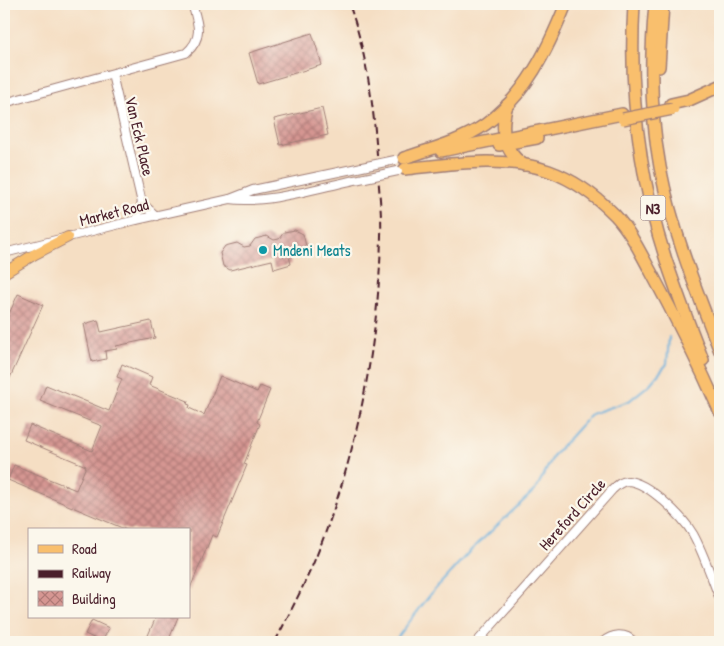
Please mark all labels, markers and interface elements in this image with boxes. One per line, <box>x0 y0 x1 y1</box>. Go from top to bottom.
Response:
street label: Van Eck Place <box>120 94 160 178</box>
street label: Market Road <box>77 193 151 231</box>
road number: N3 <box>640 196 666 220</box>
place label: Mndeni Meats <box>273 239 351 261</box>
marker: Mndeni Meats <box>257 244 269 256</box>
street label: Hereford Circle <box>534 473 611 555</box>
legend <box>28 528 190 618</box>
text: Road <box>72 538 97 559</box>
text: Railway <box>72 562 111 583</box>
text: Building <box>72 588 116 609</box>

